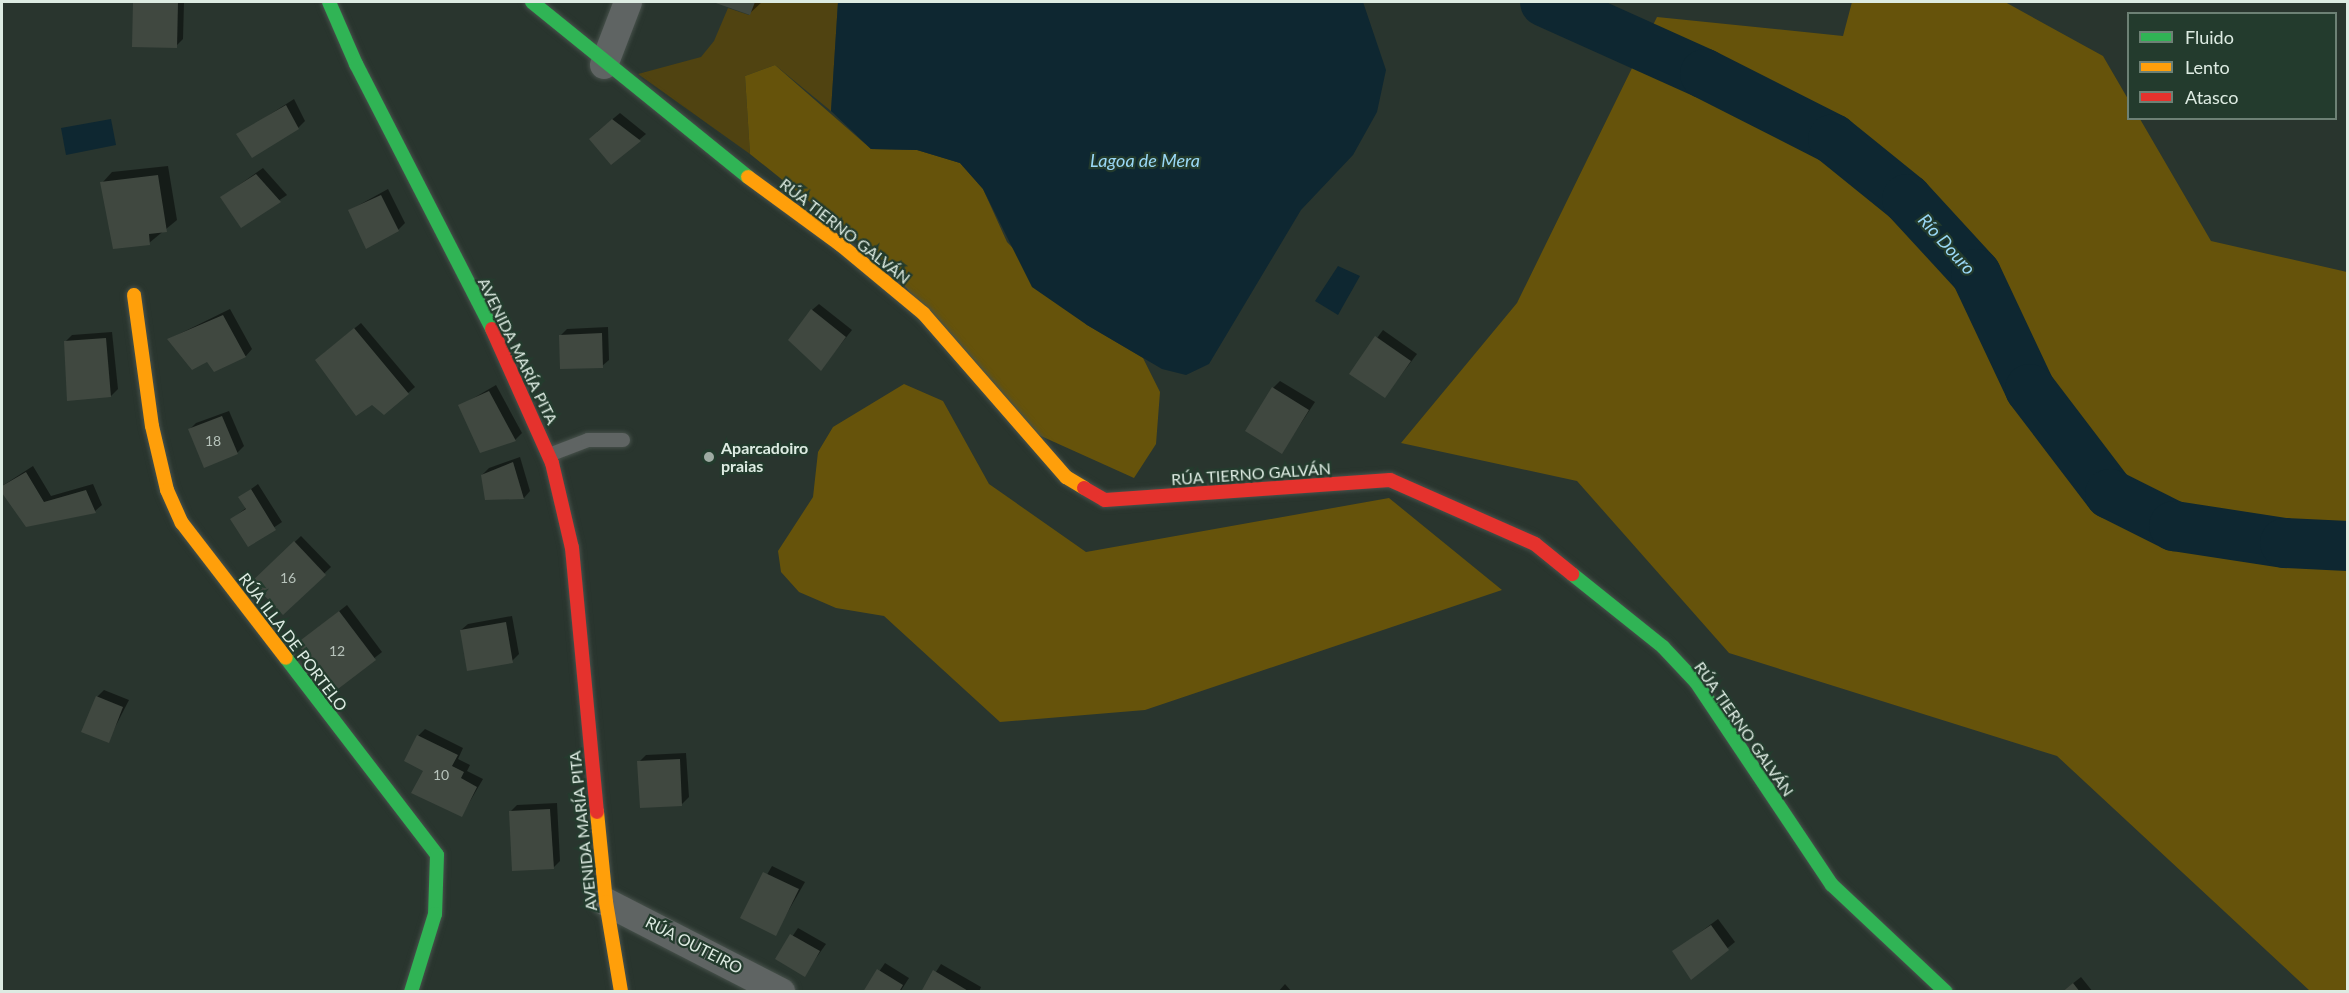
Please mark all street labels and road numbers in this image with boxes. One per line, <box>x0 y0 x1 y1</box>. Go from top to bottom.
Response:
street label: RÚA TIERNO GALVÁN <box>776 174 914 288</box>
street label: AVENIDA MARÍA PITA <box>474 274 562 428</box>
street label: RÚA TIERNO GALVÁN <box>1170 459 1332 489</box>
street label: RÚA ILLA DE PORTELO <box>234 569 352 715</box>
street label: RÚA TIERNO GALVÁN <box>1690 658 1798 800</box>
street label: AVENIDA MARÍA PITA <box>565 749 601 913</box>
street label: RÚA OUTEIRO <box>642 912 746 978</box>

